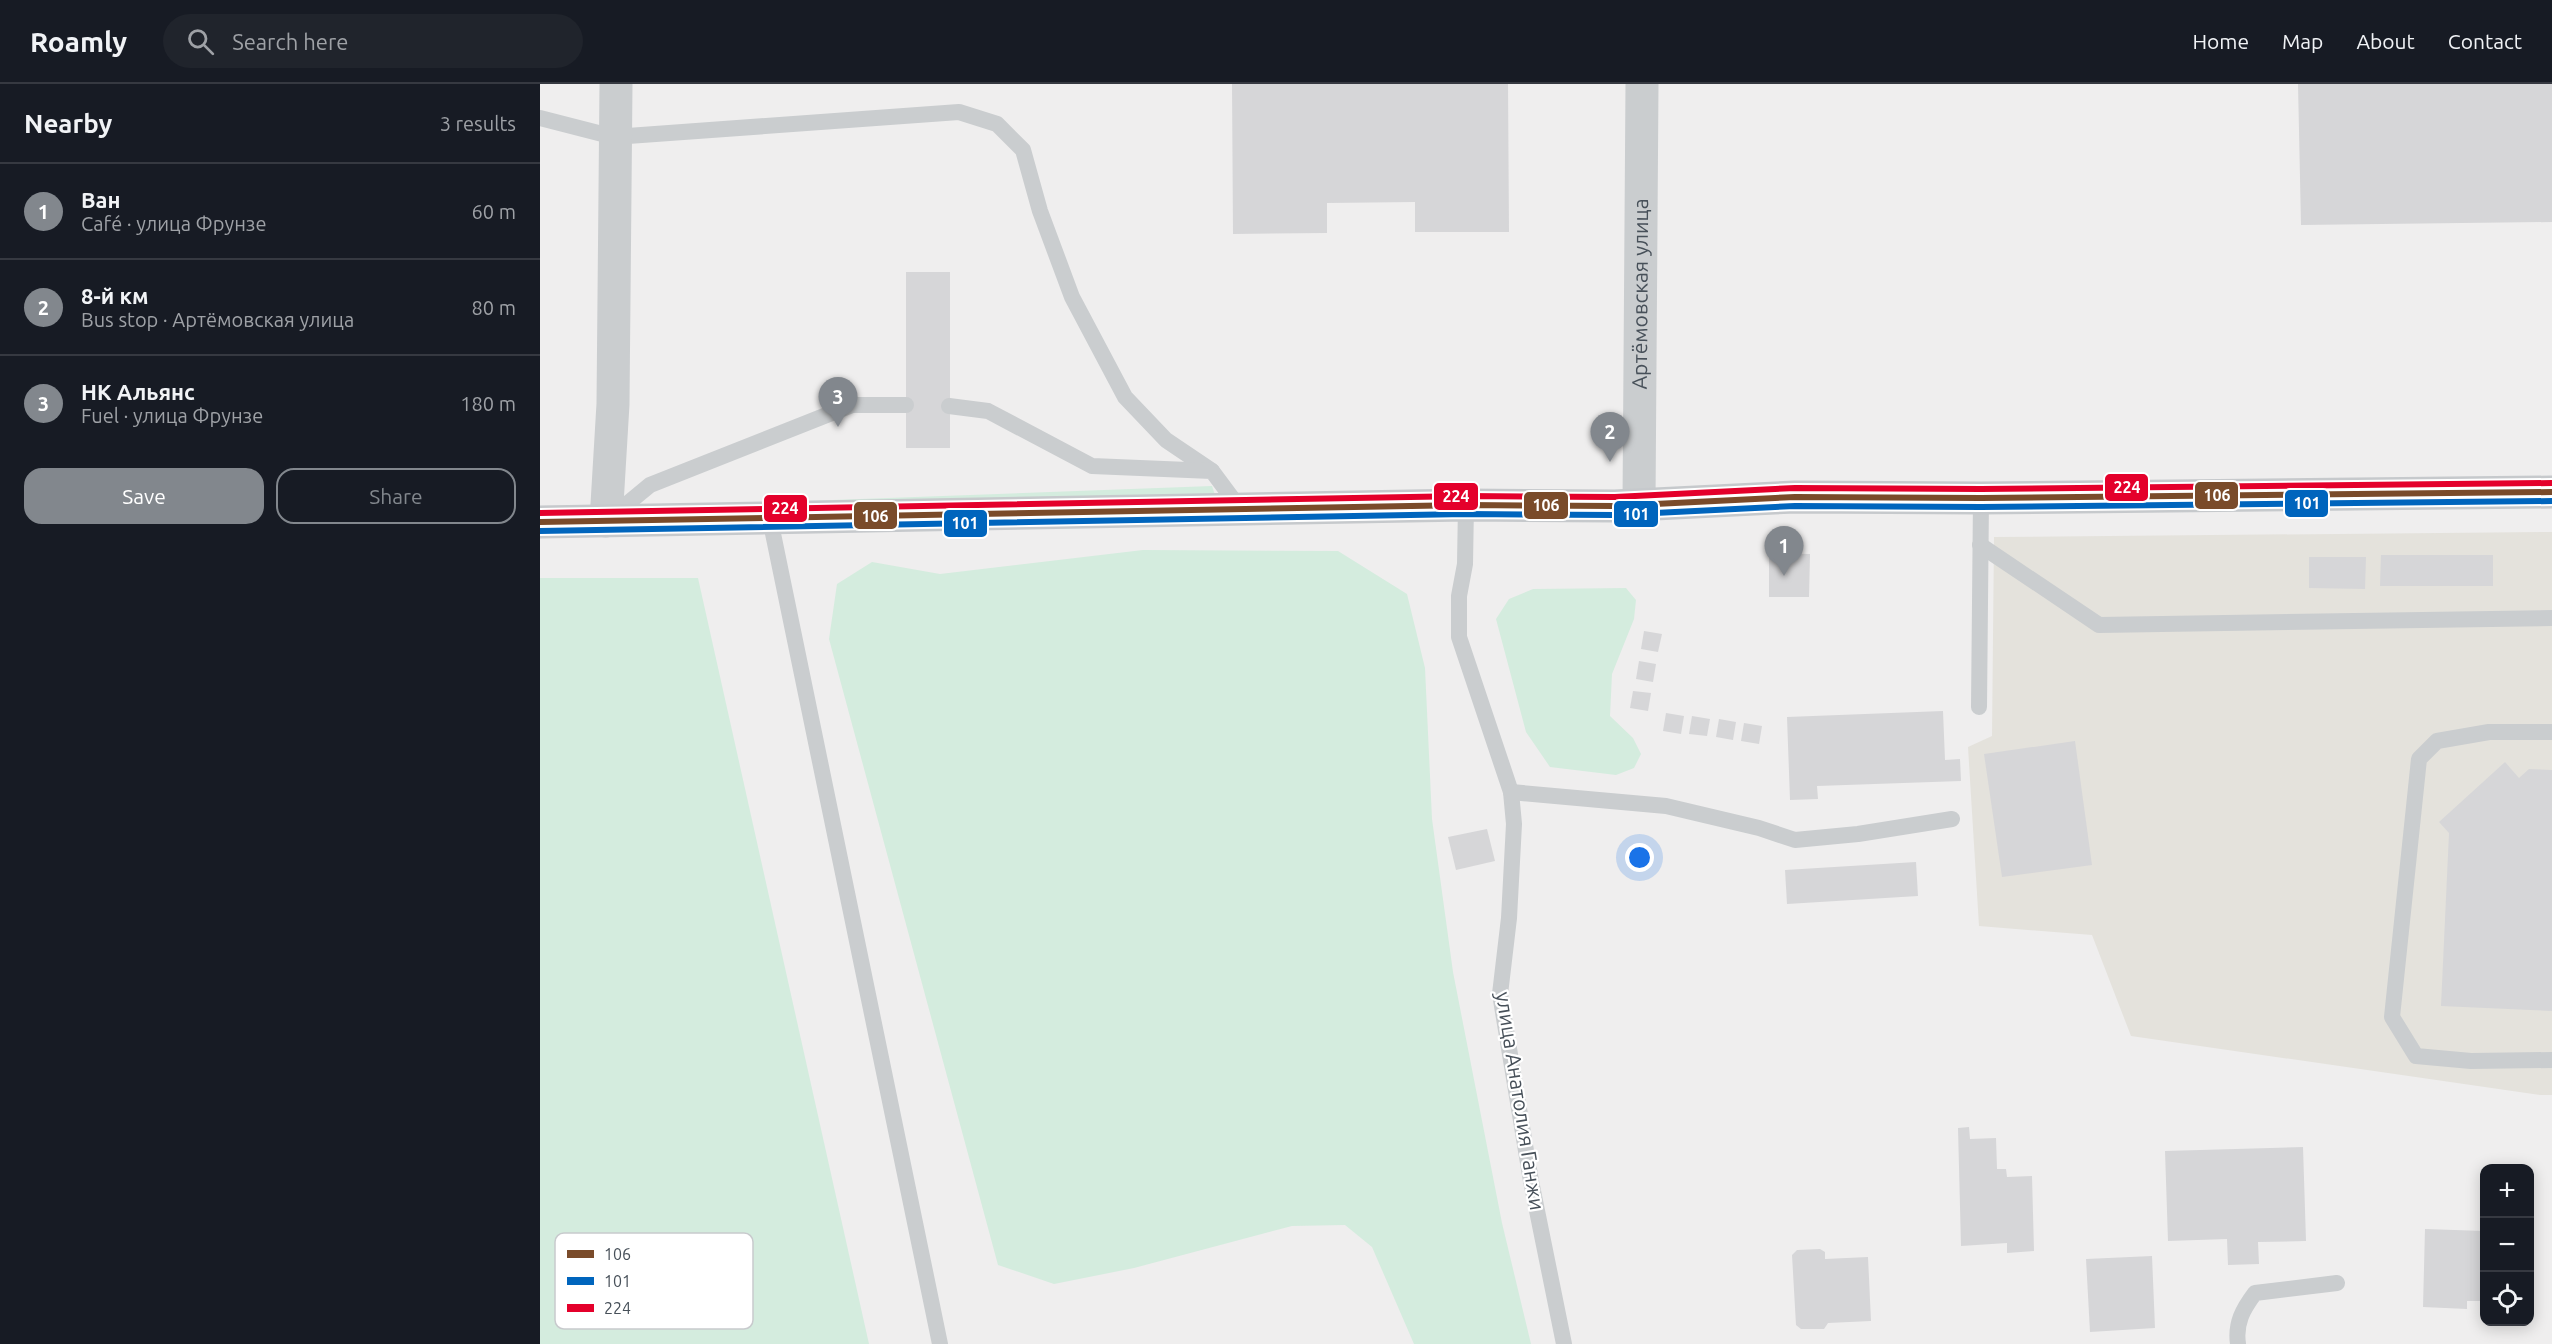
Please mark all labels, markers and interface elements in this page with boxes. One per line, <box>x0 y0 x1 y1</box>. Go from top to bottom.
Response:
search box <box>163 14 583 68</box>
icon: search <box>184 25 217 58</box>
text: Roamly <box>30 26 127 57</box>
text: Search here <box>232 29 348 54</box>
text: Home <box>2192 29 2249 53</box>
text: Map <box>2282 29 2323 53</box>
text: About <box>2356 29 2415 53</box>
text: Contact <box>2448 29 2522 53</box>
text: Nearby <box>24 109 112 138</box>
text: 3 results <box>440 112 516 135</box>
text: Ван <box>81 187 121 212</box>
street label: Артёмовская улица <box>1627 198 1652 390</box>
text: 1 <box>38 200 49 223</box>
text: 60 m <box>472 200 516 223</box>
text: Café · улица Фрунзе <box>81 212 266 235</box>
text: 8-й км <box>81 283 149 308</box>
text: 2 <box>38 296 49 319</box>
text: 80 m <box>472 296 516 319</box>
text: Bus stop · Артёмовская улица <box>81 308 354 331</box>
pin: 3 <box>818 378 858 427</box>
text: НК Альянс <box>81 379 195 404</box>
text: 3 <box>38 392 49 415</box>
text: 180 m <box>460 392 516 415</box>
text: Fuel · улица Фрунзе <box>81 404 263 427</box>
pin: 2 <box>1590 412 1630 462</box>
button: Save <box>24 468 264 524</box>
button: Share <box>276 468 516 524</box>
line badge: 224 <box>2104 473 2149 502</box>
text: 224 <box>2113 478 2141 496</box>
line badge: 106 <box>2194 481 2239 510</box>
line badge: 224 <box>1433 482 1479 511</box>
text: 106 <box>2203 486 2231 504</box>
text: 224 <box>1442 487 1470 505</box>
line badge: 101 <box>2284 489 2329 518</box>
line badge: 106 <box>1523 491 1569 520</box>
line badge: 224 <box>763 494 808 523</box>
text: 101 <box>2293 494 2321 512</box>
text: 106 <box>1532 496 1560 514</box>
text: 224 <box>771 499 799 517</box>
line badge: 101 <box>1613 500 1659 528</box>
line badge: 106 <box>853 501 898 530</box>
text: 101 <box>1622 505 1650 523</box>
text: 106 <box>861 507 889 525</box>
line badge: 101 <box>943 509 988 538</box>
text: 101 <box>951 514 979 532</box>
pin: 1 <box>1764 526 1804 576</box>
your location <box>1625 843 1654 872</box>
street label: улица Анатолия Ганжи <box>1492 990 1550 1212</box>
map controls <box>2480 1164 2534 1326</box>
button: + <box>2480 1164 2534 1218</box>
button: − <box>2480 1218 2534 1272</box>
legend <box>555 1233 753 1329</box>
text: 106 <box>604 1245 631 1263</box>
text: 101 <box>604 1272 631 1290</box>
button: locate <box>2480 1272 2534 1326</box>
text: 224 <box>604 1299 631 1317</box>

